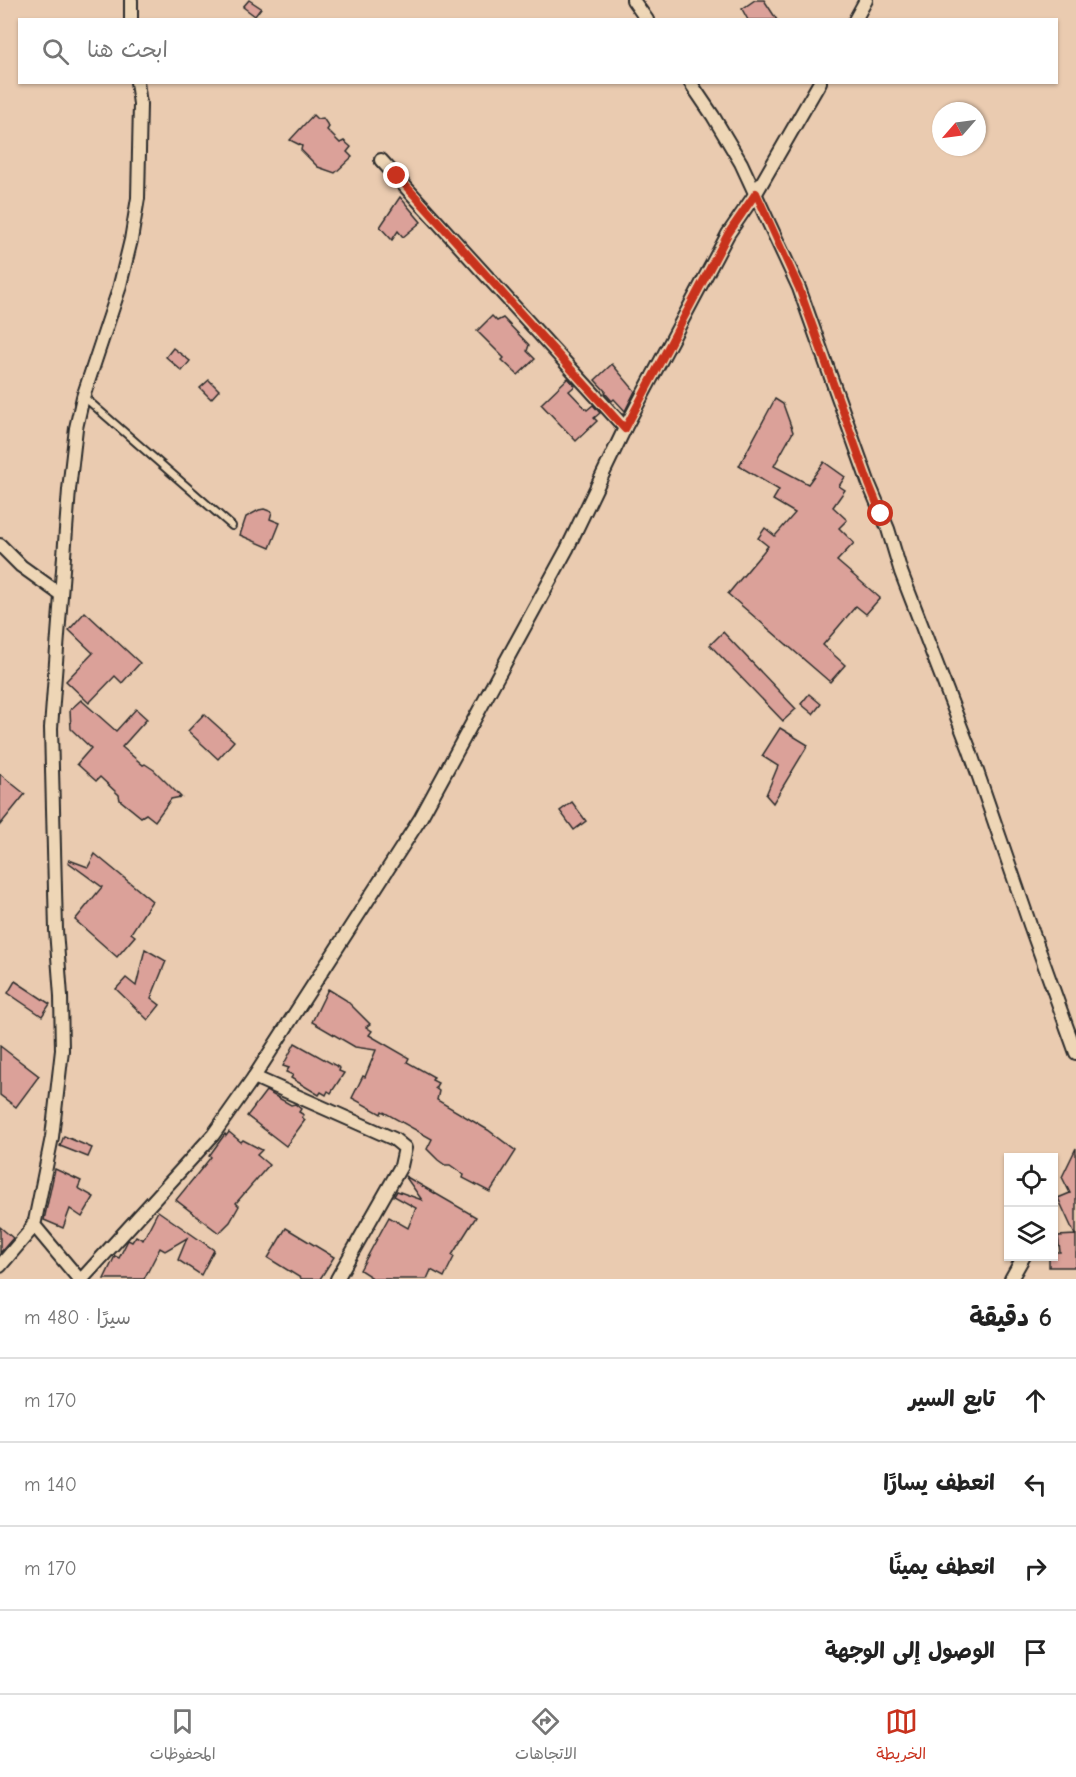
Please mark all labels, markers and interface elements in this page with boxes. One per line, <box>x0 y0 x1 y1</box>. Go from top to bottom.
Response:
search box <box>18 18 1058 84</box>
icon: search <box>39 35 72 68</box>
text: ابحث هنا <box>87 37 168 63</box>
north arrow <box>932 102 986 156</box>
route end <box>383 162 409 188</box>
route start <box>867 500 893 526</box>
map controls <box>1004 1153 1058 1261</box>
button: locate <box>1004 1153 1058 1207</box>
button: layers <box>1004 1207 1058 1261</box>
text: 6 دقيقة <box>969 1303 1052 1333</box>
text: سيرًا · 480 m <box>24 1306 131 1329</box>
icon: ahead <box>1019 1384 1052 1417</box>
text: تابع السير <box>909 1386 995 1412</box>
text: 170 m <box>24 1389 77 1412</box>
icon: left <box>1019 1468 1052 1501</box>
text: انعطف يسارًا <box>883 1470 995 1496</box>
text: 140 m <box>24 1473 77 1496</box>
icon: right <box>1019 1552 1052 1585</box>
text: انعطف يمينًا <box>889 1554 995 1580</box>
text: 170 m <box>24 1557 77 1580</box>
icon: arrive <box>1019 1636 1052 1669</box>
text: الوصول إلى الوجهة <box>825 1638 995 1664</box>
tab: المحفوظات <box>150 1705 216 1768</box>
tab: الاتجاهات <box>515 1705 577 1768</box>
tab: الخريطة <box>876 1705 926 1768</box>

